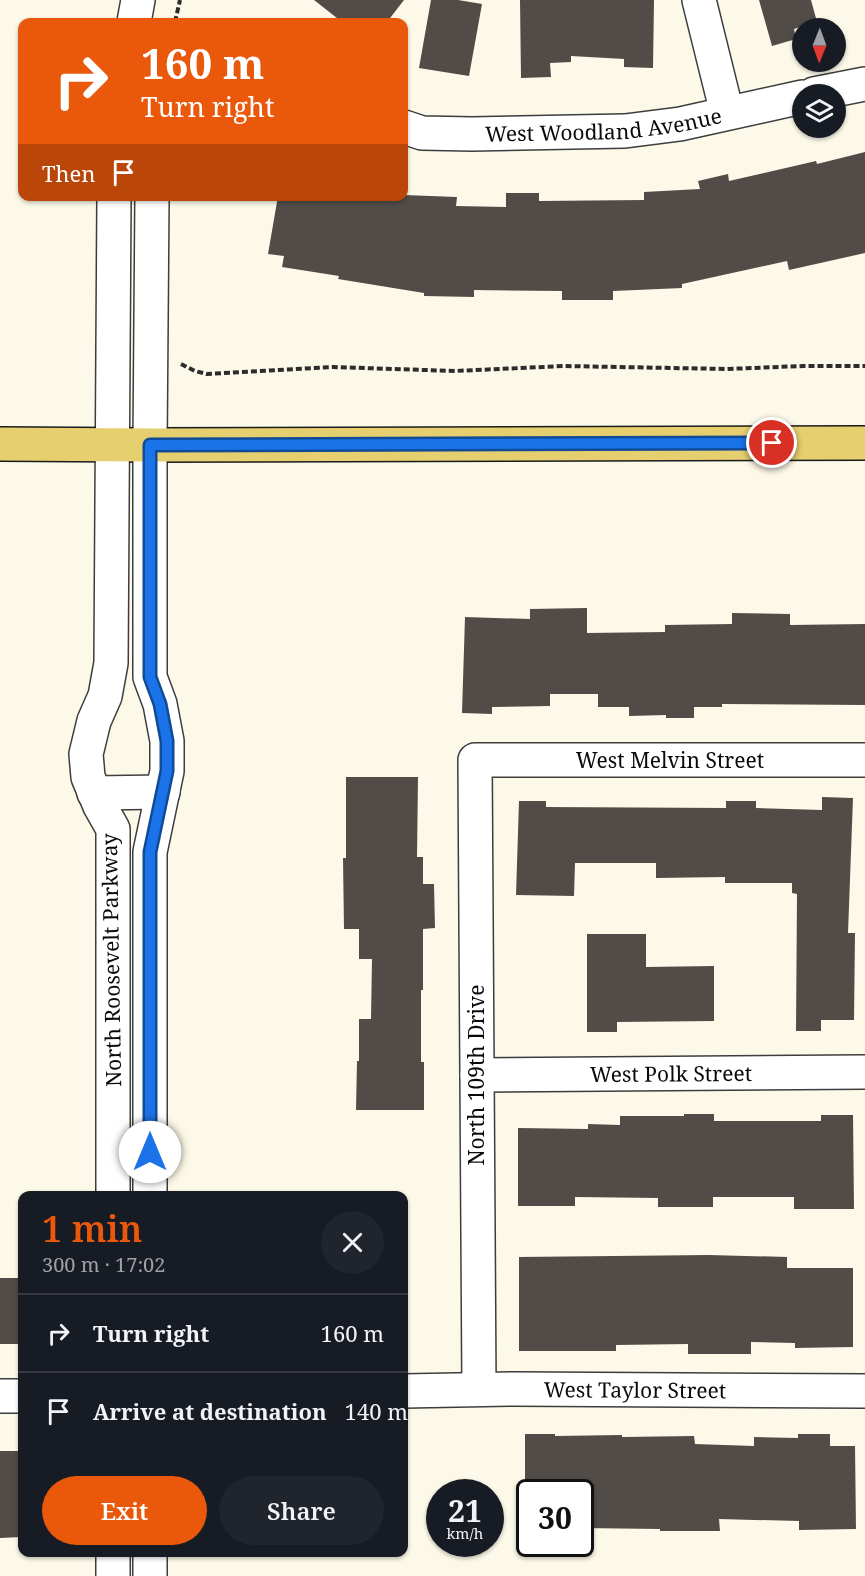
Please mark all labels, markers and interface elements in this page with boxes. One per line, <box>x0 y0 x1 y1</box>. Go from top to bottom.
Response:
north arrow <box>792 18 846 72</box>
map controls <box>792 18 846 138</box>
text: 160 m <box>141 34 265 91</box>
icon: right <box>42 42 120 120</box>
button: layers <box>792 84 846 138</box>
text: Turn right <box>141 88 274 125</box>
street label: West Woodland Avenue <box>485 101 724 148</box>
icon: arrive <box>107 156 140 189</box>
text: Then <box>42 158 95 188</box>
pin <box>746 417 797 468</box>
icon: arrive <box>755 426 788 459</box>
street label: West Melvin Street <box>576 746 764 774</box>
street label: North Roosevelt Parkway <box>95 833 127 1087</box>
street label: North 109th Drive <box>462 985 490 1165</box>
street label: West Polk Street <box>590 1059 752 1088</box>
position arrow <box>118 1120 182 1184</box>
text: 1 min <box>42 1204 143 1253</box>
button: close <box>321 1211 384 1274</box>
text: 300 m · 17:02 <box>42 1251 165 1278</box>
icon: right <box>42 1317 75 1350</box>
text: Turn right <box>93 1318 209 1348</box>
text: 160 m <box>321 1318 384 1348</box>
street label: West Taylor Street <box>544 1375 726 1404</box>
icon: arrive <box>42 1395 75 1428</box>
text: Arrive at destination <box>93 1396 327 1426</box>
text: 140 m <box>345 1396 408 1426</box>
button: Exit <box>42 1476 207 1545</box>
button: Share <box>219 1476 384 1545</box>
speed limit sign: 30 <box>516 1479 594 1557</box>
text: 21 <box>448 1490 482 1531</box>
text: km/h <box>447 1523 483 1543</box>

